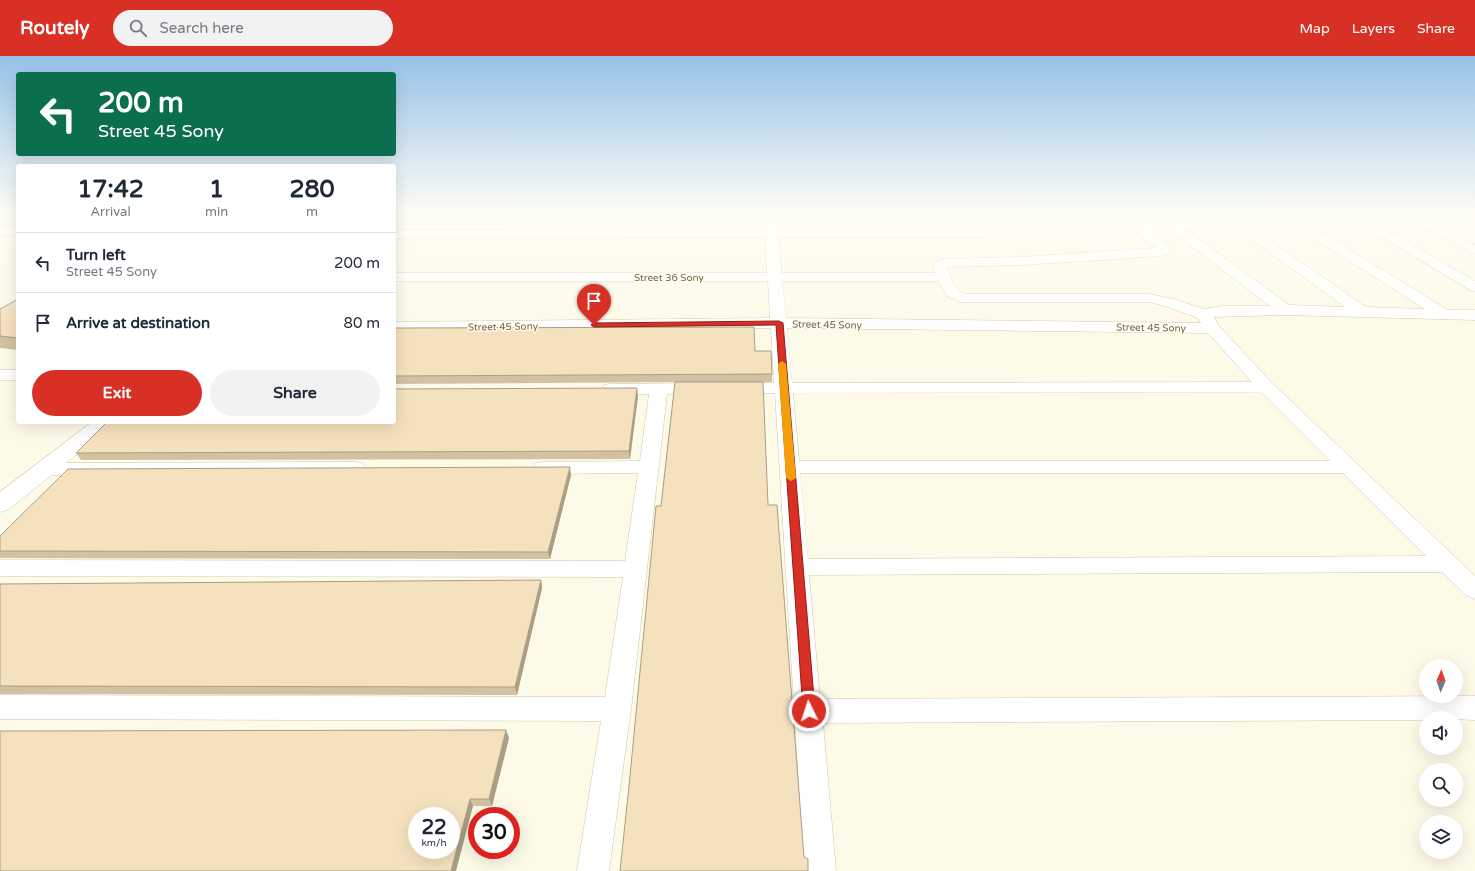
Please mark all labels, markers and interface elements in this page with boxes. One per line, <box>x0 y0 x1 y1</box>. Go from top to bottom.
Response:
search box <box>113 10 393 46</box>
text: Routely <box>20 17 89 39</box>
icon: search <box>127 17 149 39</box>
text: Search here <box>159 19 244 37</box>
text: Map <box>1300 20 1330 37</box>
text: Layers <box>1352 20 1395 37</box>
text: Share <box>1417 20 1455 37</box>
text: 200 m <box>98 86 184 120</box>
icon: left <box>32 88 84 140</box>
text: Street 45 Sony <box>98 120 224 142</box>
text: 17:42 <box>77 175 144 204</box>
text: 1 <box>209 175 224 204</box>
text: 280 <box>289 175 335 204</box>
text: Arrival <box>90 204 131 220</box>
text: min <box>205 204 228 220</box>
text: m <box>306 204 318 220</box>
text: Turn left <box>66 246 126 264</box>
icon: left <box>32 252 54 274</box>
text: 200 m <box>334 254 380 272</box>
text: Street 45 Sony <box>66 264 157 280</box>
street label: Street 36 Sony <box>634 272 705 284</box>
pin <box>577 284 611 325</box>
icon: arrive <box>583 290 605 312</box>
icon: arrive <box>32 312 54 334</box>
text: Arrive at destination <box>66 314 210 332</box>
text: 80 m <box>343 314 380 332</box>
street label: Street 45 Sony <box>792 318 863 332</box>
street label: Street 45 Sony <box>468 320 539 334</box>
street label: Street 45 Sony <box>1116 321 1187 335</box>
button: Exit <box>32 370 202 416</box>
button: Share <box>210 370 380 416</box>
north arrow <box>1419 659 1463 703</box>
map controls <box>1419 659 1463 859</box>
position arrow <box>788 690 830 732</box>
button: sound <box>1419 711 1463 755</box>
button: search <box>1419 763 1463 807</box>
speed limit sign: 30 <box>468 807 520 859</box>
button: layers <box>1419 815 1463 859</box>
text: 22 <box>421 816 447 840</box>
text: km/h <box>421 837 447 849</box>

